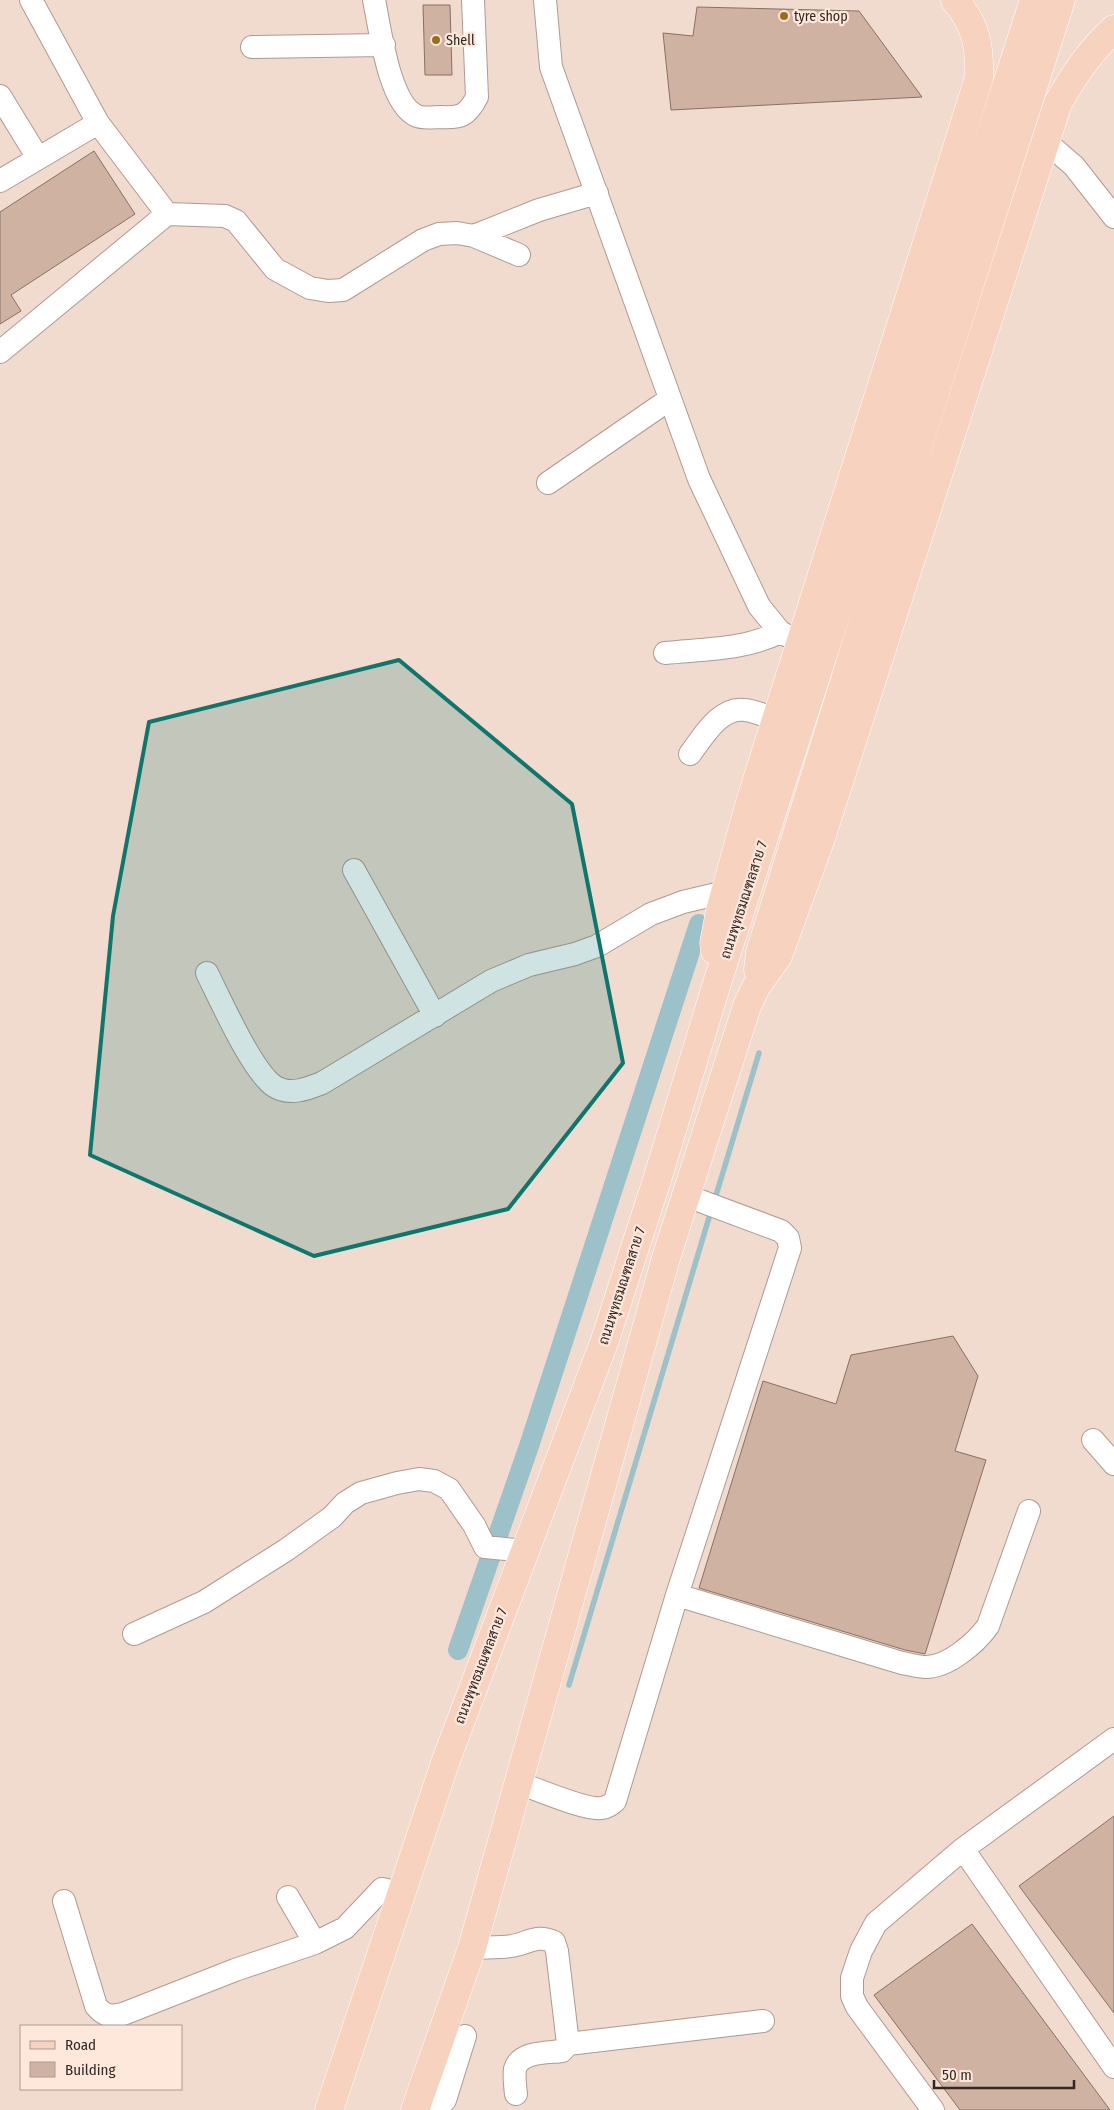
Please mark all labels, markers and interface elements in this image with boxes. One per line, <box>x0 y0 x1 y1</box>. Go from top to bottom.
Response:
place label: tyre shop <box>794 8 848 25</box>
marker: tyre shop <box>778 10 790 22</box>
place label: Shell <box>446 32 475 49</box>
marker: Shell <box>430 34 442 46</box>
street label: ถนนพุทธมณฑลสาย 7 <box>717 839 772 961</box>
street label: ถนนพุทธมณฑลสาย 7 <box>595 1225 650 1347</box>
street label: ถนนพุทธมณฑลสาย 7 <box>451 1605 512 1727</box>
legend <box>20 2025 182 2090</box>
text: Road <box>65 2036 96 2054</box>
scale bar <box>934 2058 1074 2090</box>
text: Building <box>65 2061 116 2079</box>
text: 50 m <box>942 2066 972 2084</box>

